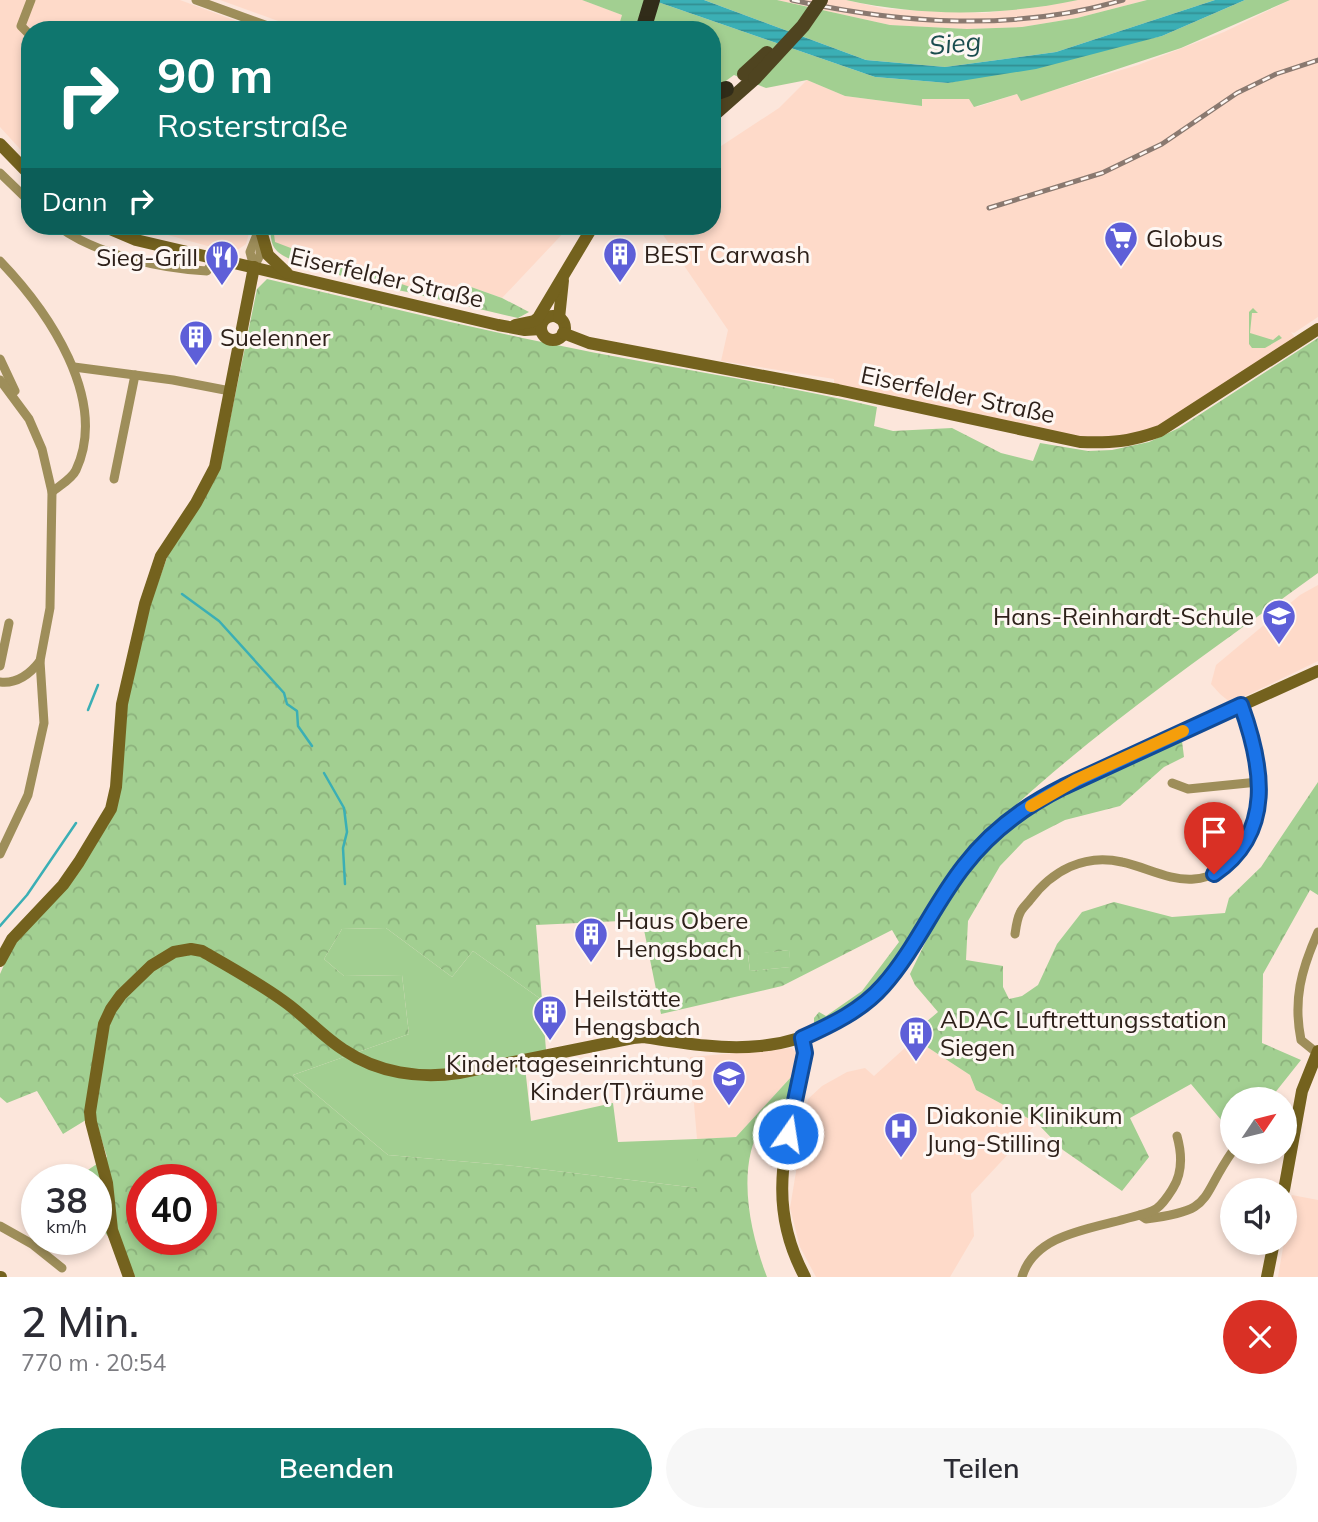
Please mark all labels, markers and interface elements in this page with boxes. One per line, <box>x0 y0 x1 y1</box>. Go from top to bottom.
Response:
water label: Sieg <box>928 24 982 62</box>
text: 90 m <box>157 44 273 105</box>
icon: right <box>42 49 133 140</box>
text: Rosterstraße <box>157 105 348 145</box>
icon: right <box>122 182 160 220</box>
text: Dann <box>42 185 108 218</box>
supermarket icon: Globus <box>1102 219 1140 268</box>
place label: Globus <box>1146 223 1223 253</box>
building icon: BEST Carwash <box>601 235 639 284</box>
restaurant icon: Sieg-Grill <box>203 238 241 287</box>
place label: BEST Carwash <box>644 239 810 269</box>
street label: Eiserfelder Straße <box>287 240 487 314</box>
place label: Sieg-Grill <box>96 242 198 272</box>
building icon: Suelenner <box>177 318 215 367</box>
place label: Suelenner <box>220 322 331 352</box>
street label: Eiserfelder Straße <box>858 359 1058 429</box>
school or university icon: Hans-Reinhardt-Schule <box>1260 597 1298 646</box>
place label: Hans-Reinhardt-Schule <box>993 601 1254 631</box>
pin <box>1184 802 1244 874</box>
icon: arrive <box>1195 813 1233 851</box>
place label: Haus Obere Hengsbach <box>616 905 748 963</box>
building icon: Haus Obere Hengsbach <box>572 915 610 964</box>
place label: Heilstätte Hengsbach <box>574 983 701 1041</box>
building icon: Heilstätte Hengsbach <box>531 993 569 1042</box>
place label: ADAC Luftrettungsstation Siegen <box>940 1004 1227 1062</box>
building icon: ADAC Luftrettungsstation Siegen <box>897 1014 935 1063</box>
place label: Kindertageseinrichtung Kinder(T)räume <box>446 1048 704 1106</box>
school or university icon: Kindertageseinrichtung Kinder(T)räume <box>710 1058 748 1107</box>
north arrow <box>1220 1087 1297 1164</box>
map controls <box>1220 1087 1297 1255</box>
position arrow <box>751 1097 825 1171</box>
place label: Diakonie Klinikum Jung-Stilling <box>926 1100 1123 1158</box>
hospital icon: Diakonie Klinikum Jung-Stilling <box>882 1110 920 1159</box>
speed limit sign: 40 <box>126 1164 217 1255</box>
text: 38 <box>45 1178 88 1222</box>
button: sound <box>1220 1178 1297 1255</box>
text: km/h <box>46 1215 87 1238</box>
text: 2 Min. <box>21 1295 139 1348</box>
button: close <box>1223 1300 1297 1374</box>
text: 770 m · 20:54 <box>21 1348 166 1377</box>
button: Beenden <box>21 1428 652 1508</box>
button: Teilen <box>666 1428 1297 1508</box>

